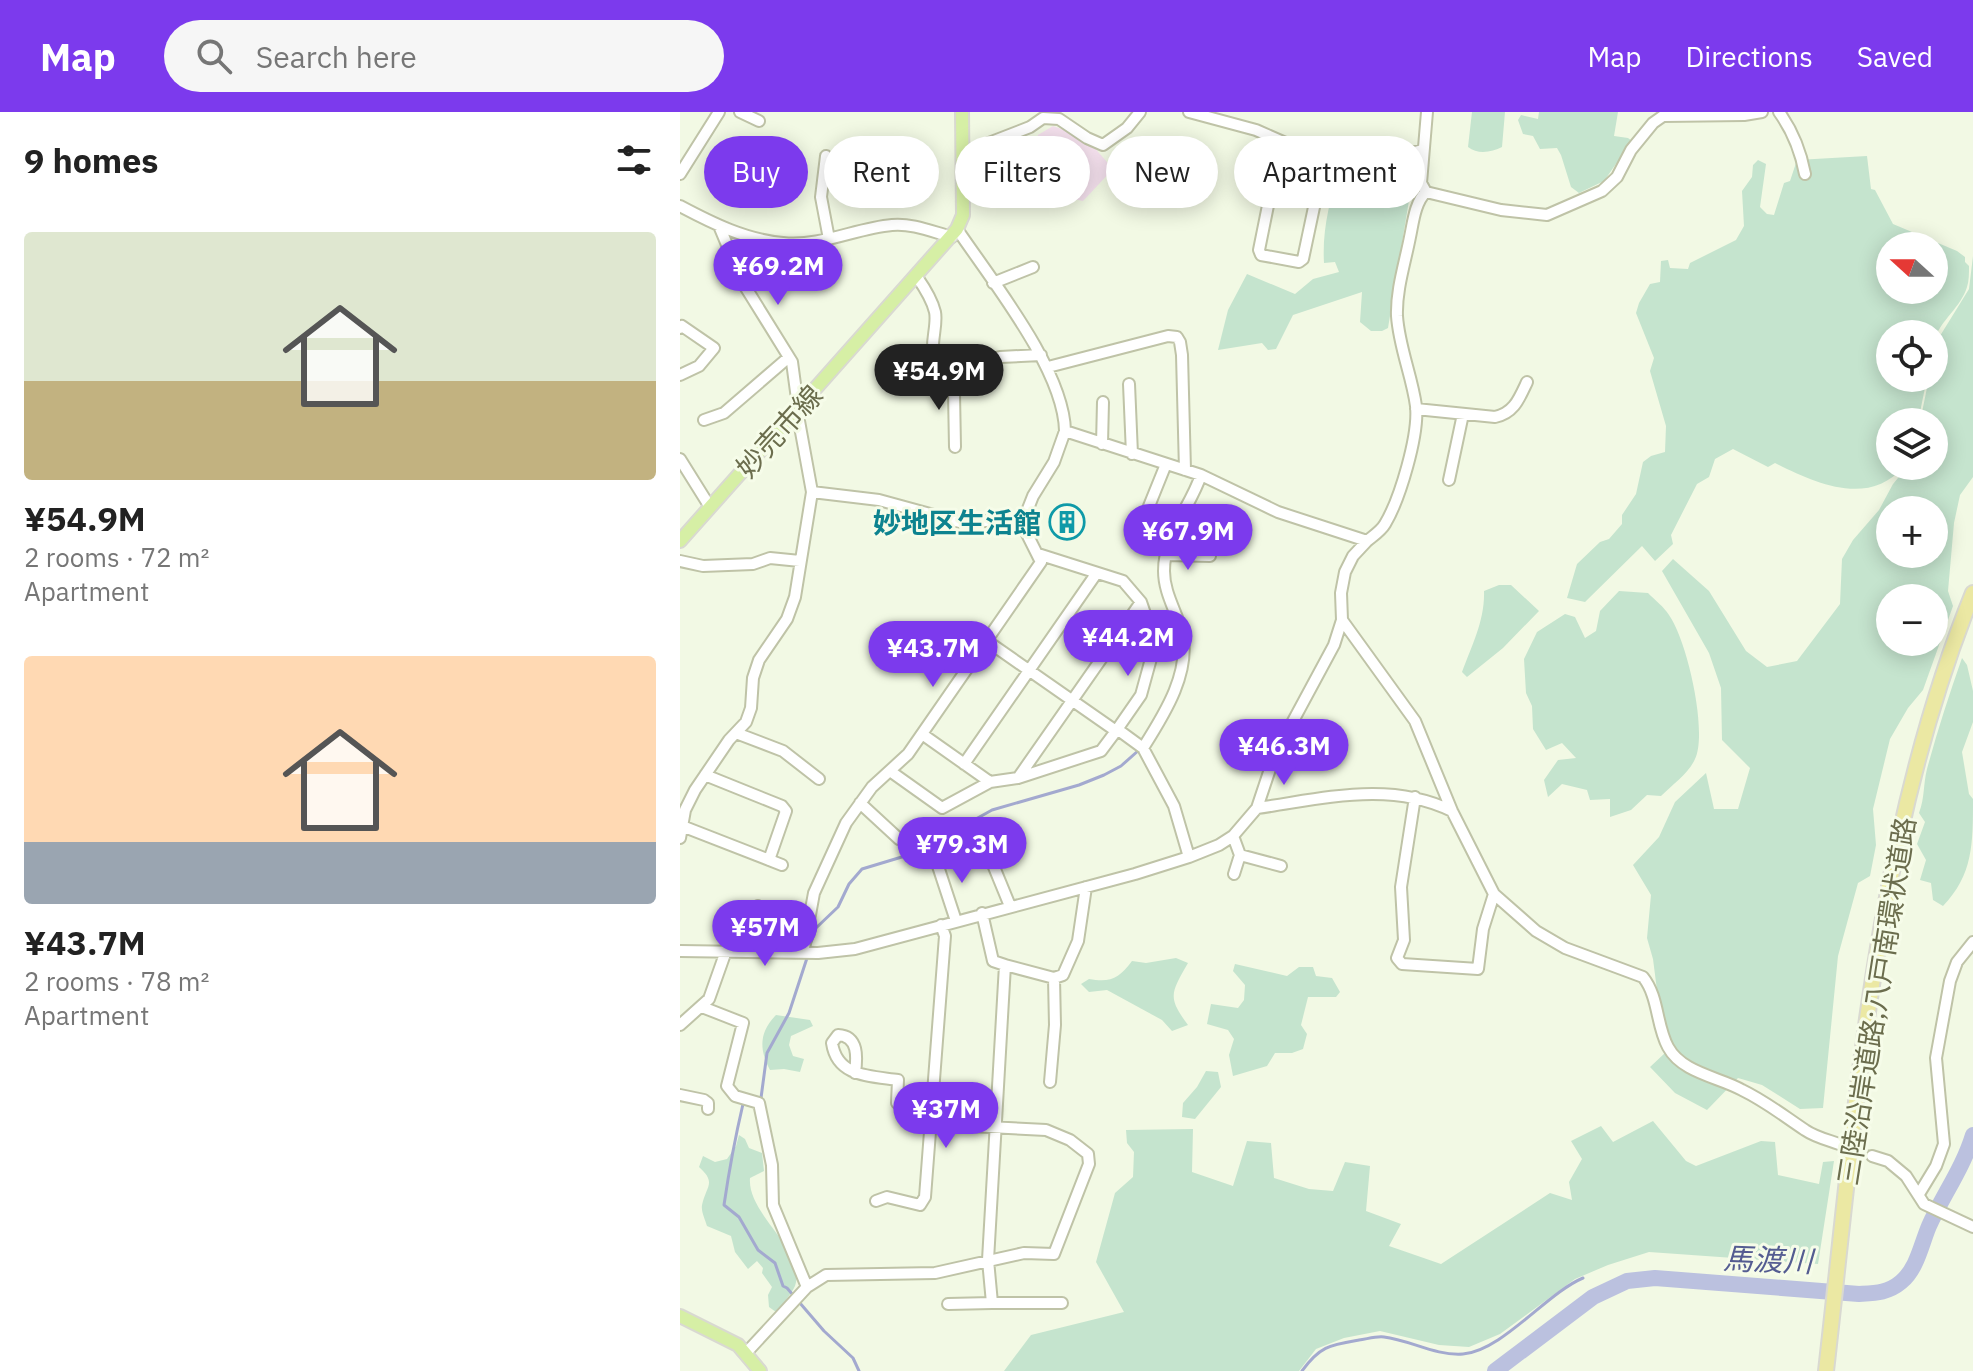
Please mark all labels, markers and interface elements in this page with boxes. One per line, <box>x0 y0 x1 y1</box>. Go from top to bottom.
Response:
search box <box>164 20 724 92</box>
text: Map <box>40 32 116 81</box>
icon: search <box>192 34 236 78</box>
text: Search here <box>256 37 417 76</box>
text: Map <box>1587 38 1641 75</box>
text: Directions <box>1685 38 1813 75</box>
text: Saved <box>1857 38 1933 75</box>
chip: Buy <box>704 136 808 208</box>
chip: Rent <box>824 136 939 208</box>
chip: Filters <box>955 136 1090 208</box>
chip: New <box>1106 136 1218 208</box>
chip: Apartment <box>1234 136 1425 208</box>
text: 9 homes <box>24 138 159 182</box>
icon: filters <box>612 138 656 182</box>
north arrow <box>1876 232 1948 304</box>
map controls <box>1876 232 1948 656</box>
pin: ¥69.2M <box>713 239 843 307</box>
text: ¥69.2M <box>731 248 825 282</box>
icon: home <box>268 284 412 428</box>
button: locate <box>1876 320 1948 392</box>
pin: ¥54.9M <box>874 344 1004 412</box>
text: ¥54.9M <box>892 353 986 387</box>
street label: 妙売市線 <box>728 377 830 485</box>
button: layers <box>1876 408 1948 480</box>
text: ¥54.9M <box>24 496 146 540</box>
button: + <box>1876 496 1948 568</box>
building icon: 妙地区生活館 <box>1048 503 1086 541</box>
place label: 妙地区生活館 <box>873 504 1041 541</box>
pin: ¥67.9M <box>1123 504 1253 572</box>
text: ¥67.9M <box>1141 513 1235 547</box>
text: 2 rooms · 72 m² <box>24 540 209 574</box>
text: Apartment <box>24 574 149 608</box>
button: − <box>1876 584 1948 656</box>
pin: ¥44.2M <box>1063 610 1193 678</box>
text: ¥44.2M <box>1081 619 1175 653</box>
pin: ¥43.7M <box>868 621 998 689</box>
text: ¥43.7M <box>886 630 980 664</box>
icon: home <box>268 708 412 852</box>
pin: ¥46.3M <box>1219 719 1349 787</box>
text: ¥46.3M <box>1237 728 1331 762</box>
street label: 三陸沿岸道路;八戸南環状道路 <box>1829 814 1923 1188</box>
pin: ¥79.3M <box>897 817 1027 885</box>
text: ¥79.3M <box>915 826 1009 860</box>
pin: ¥57M <box>718 900 812 968</box>
text: ¥57M <box>730 909 800 943</box>
text: ¥43.7M <box>24 920 146 964</box>
text: 2 rooms · 78 m² <box>24 964 209 998</box>
text: Apartment <box>24 998 149 1032</box>
pin: ¥37M <box>899 1082 993 1150</box>
text: ¥37M <box>911 1091 981 1125</box>
water label: 馬渡川 <box>1722 1238 1817 1280</box>

